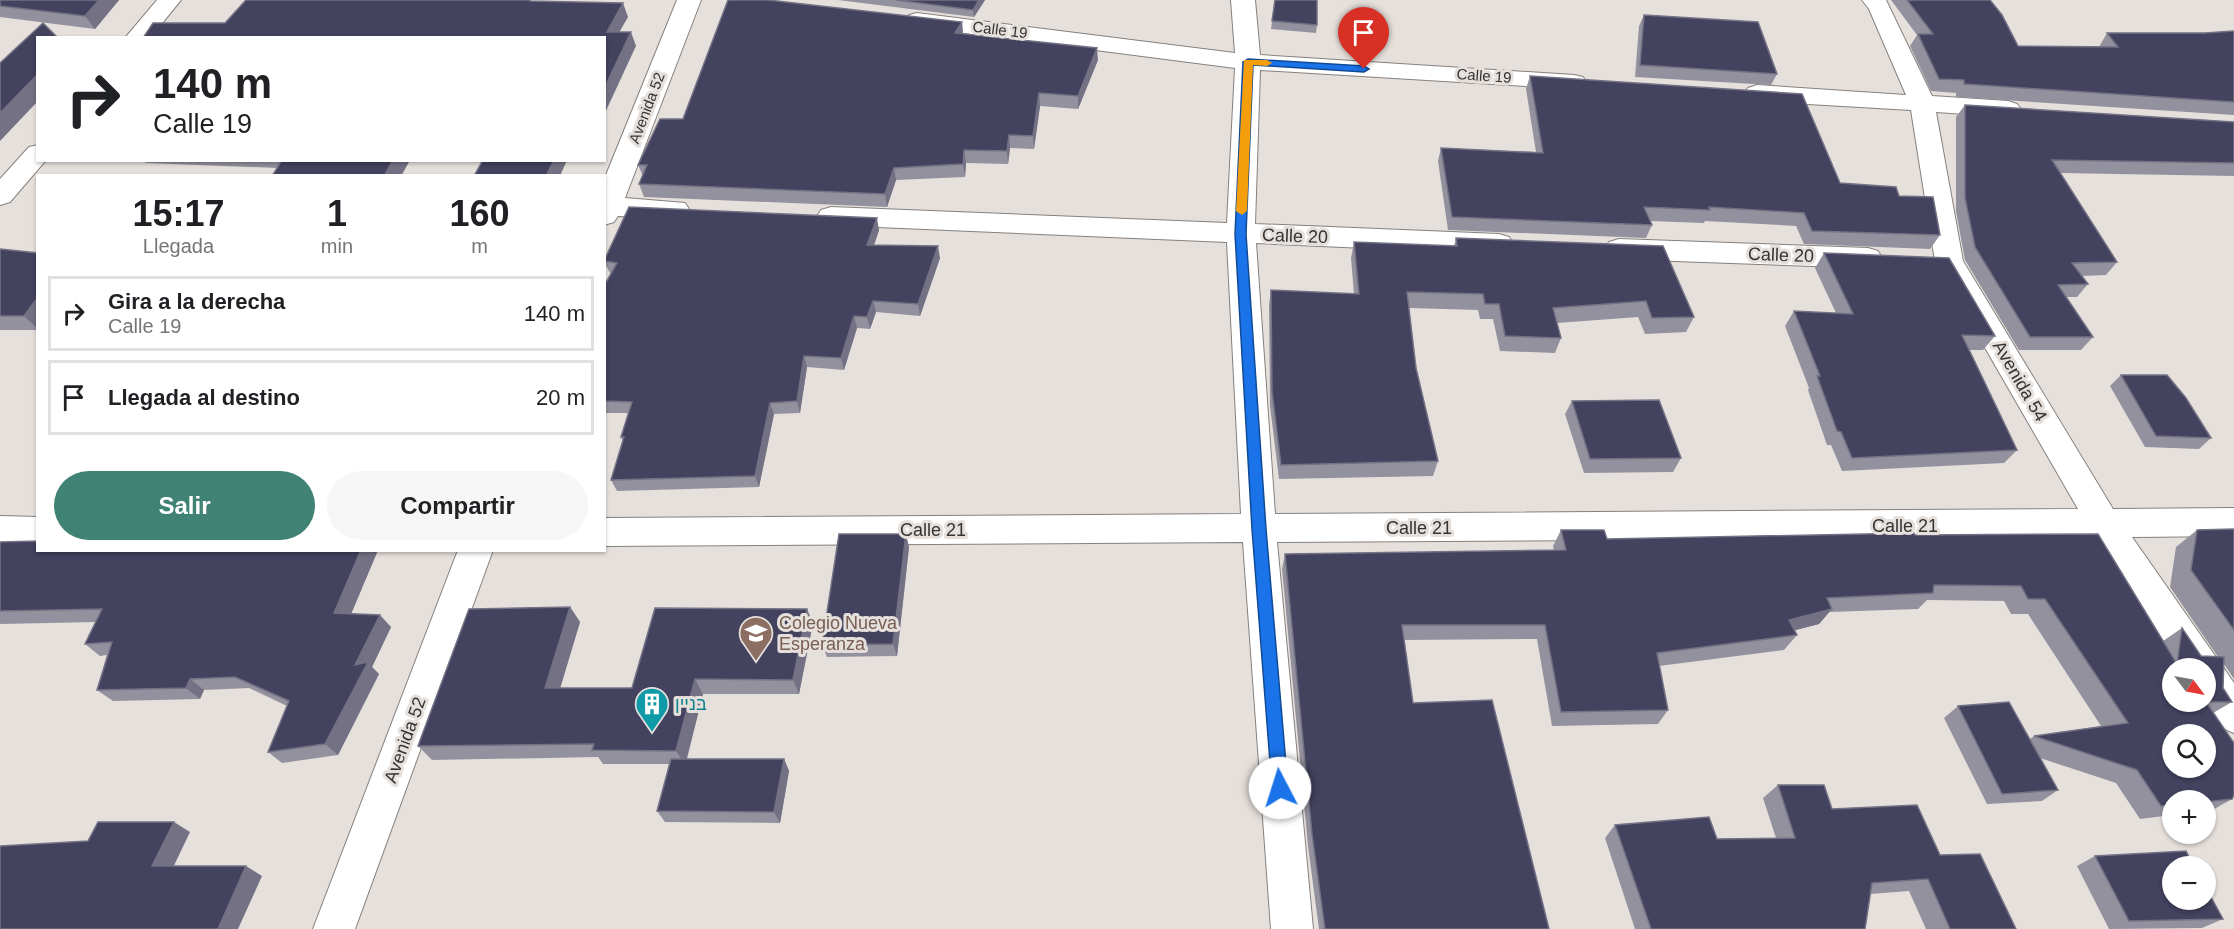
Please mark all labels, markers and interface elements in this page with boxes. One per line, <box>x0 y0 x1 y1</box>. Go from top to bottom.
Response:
pin <box>1338 7 1389 69</box>
icon: arrive <box>1347 16 1380 49</box>
street label: Calle 19 <box>972 18 1028 41</box>
icon: right <box>54 60 132 138</box>
text: 140 m <box>153 60 272 107</box>
street label: Calle 19 <box>1456 65 1512 86</box>
street label: Avenida 52 <box>625 70 668 146</box>
text: Calle 19 <box>153 109 252 139</box>
text: 15:17 <box>132 193 224 234</box>
text: 1 <box>327 193 347 234</box>
text: 160 <box>449 193 510 234</box>
street label: Calle 20 <box>1262 225 1328 247</box>
text: Llegada <box>143 235 214 257</box>
text: min <box>321 235 353 257</box>
text: m <box>471 235 488 257</box>
street label: Calle 20 <box>1748 244 1814 266</box>
text: Gira a la derecha <box>108 289 285 314</box>
icon: right <box>57 297 90 330</box>
text: 140 m <box>524 301 585 326</box>
text: Calle 19 <box>108 315 181 337</box>
street label: Avenida 54 <box>1989 337 2051 425</box>
icon: arrive <box>57 381 90 414</box>
text: Llegada al destino <box>108 385 300 410</box>
text: 20 m <box>536 385 585 410</box>
button: Salir <box>54 471 315 540</box>
button: Compartir <box>327 471 588 540</box>
street label: Calle 21 <box>1872 516 1938 536</box>
street label: Calle 21 <box>1386 518 1452 538</box>
street label: Calle 21 <box>900 520 966 540</box>
place label: Colegio Nueva Esperanza <box>779 613 898 654</box>
school or university icon: Colegio Nueva Esperanza <box>738 615 774 662</box>
north arrow <box>2162 658 2216 712</box>
map controls <box>2162 658 2216 910</box>
building icon: בניין <box>634 686 670 733</box>
street label: Avenida 52 <box>380 694 430 786</box>
place label: בניין <box>675 694 707 714</box>
button: search <box>2162 724 2216 778</box>
position arrow <box>1248 756 1312 820</box>
button: + <box>2162 790 2216 844</box>
button: − <box>2162 856 2216 910</box>

